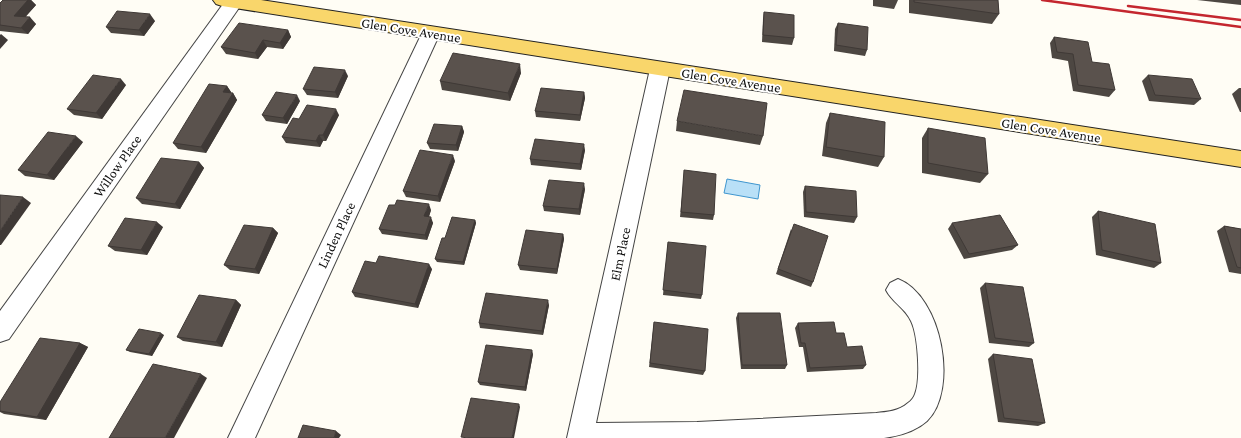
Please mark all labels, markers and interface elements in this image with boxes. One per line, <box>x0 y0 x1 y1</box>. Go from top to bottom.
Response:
street label: Glen Cove Avenue <box>360 14 462 46</box>
street label: Glen Cove Avenue <box>680 64 782 96</box>
street label: Glen Cove Avenue <box>1000 114 1102 146</box>
street label: Willow Place <box>90 132 144 200</box>
street label: Linden Place <box>314 199 358 271</box>
street label: Elm Place <box>607 226 633 282</box>

